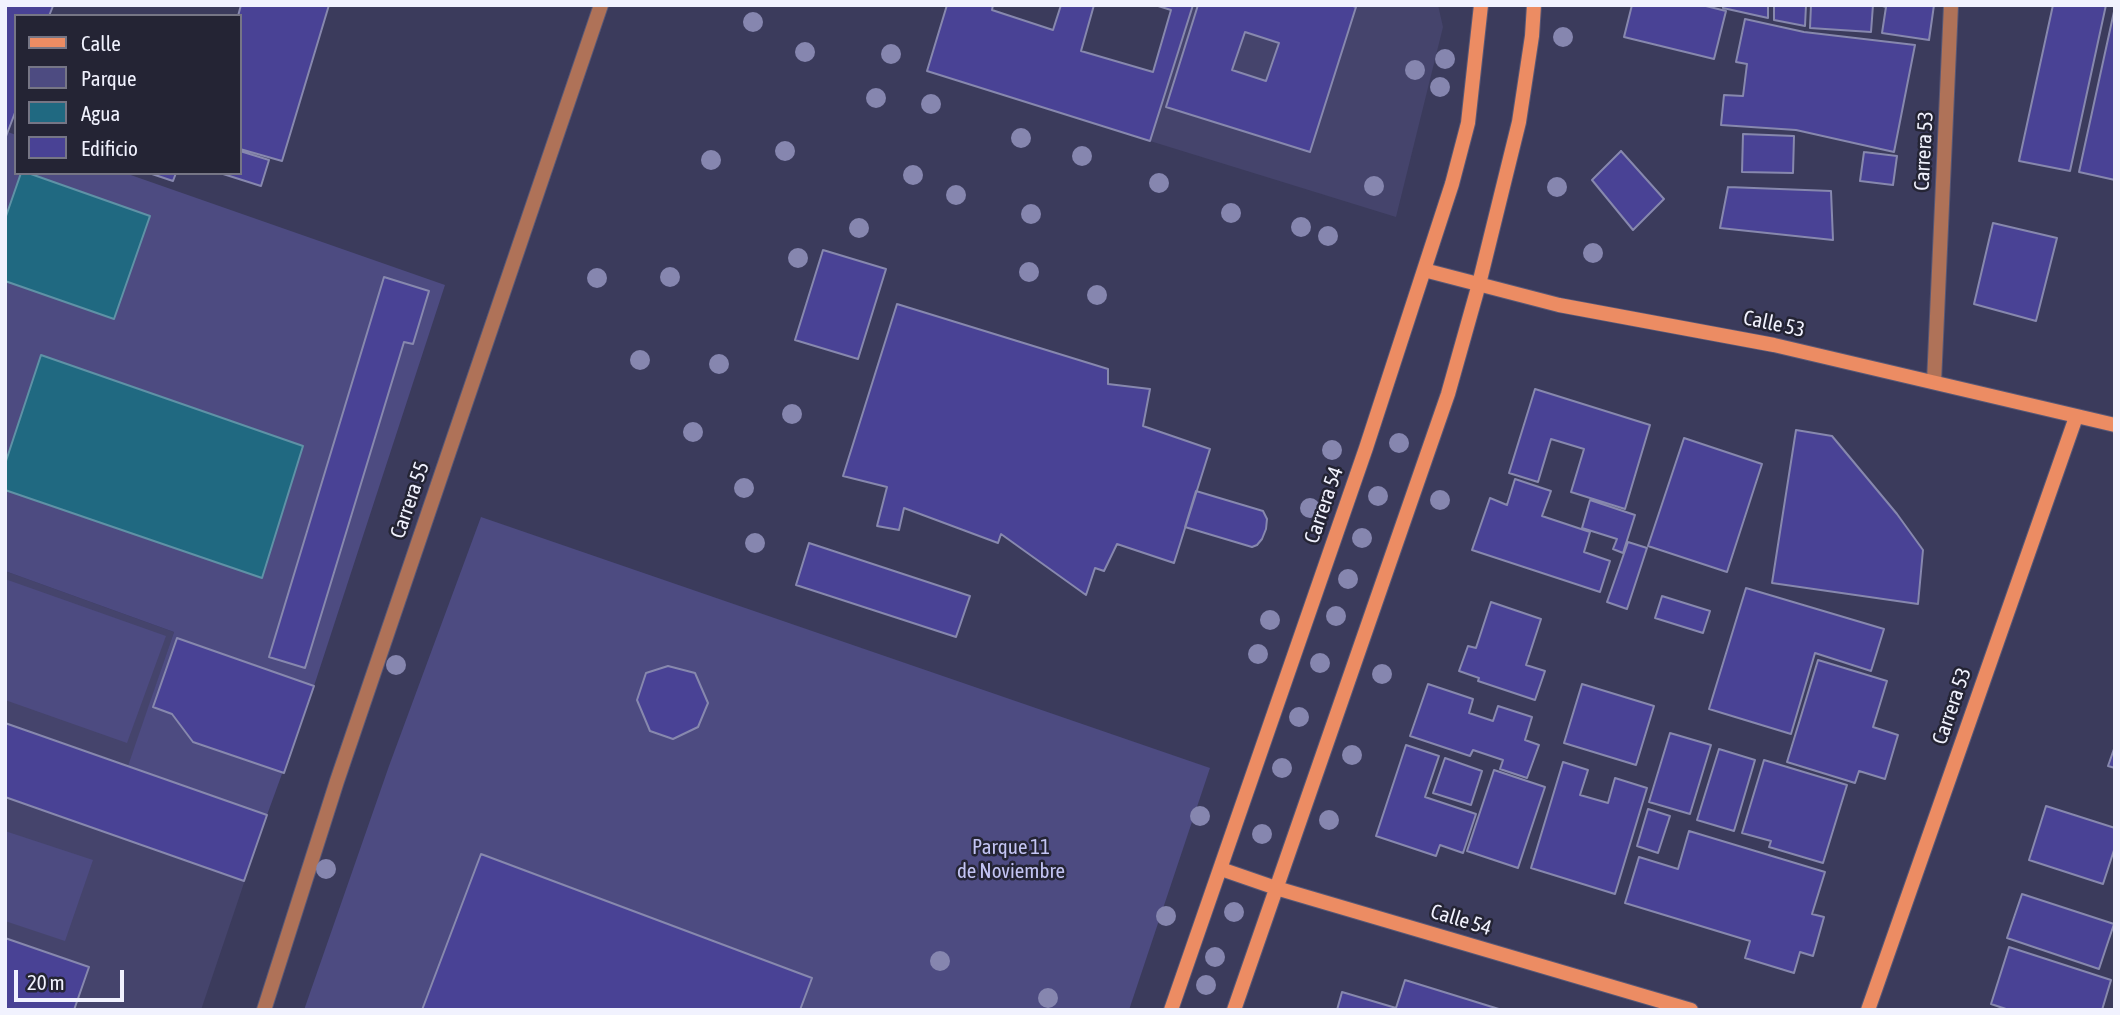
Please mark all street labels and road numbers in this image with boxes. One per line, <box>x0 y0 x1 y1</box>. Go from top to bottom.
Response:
street label: Carrera 53 <box>1909 111 1939 191</box>
street label: Calle 53 <box>1741 305 1807 343</box>
street label: Carrera 55 <box>385 458 435 542</box>
street label: Carrera 54 <box>1299 463 1349 547</box>
street label: Carrera 53 <box>1927 664 1977 748</box>
street label: Calle 54 <box>1428 899 1494 941</box>

